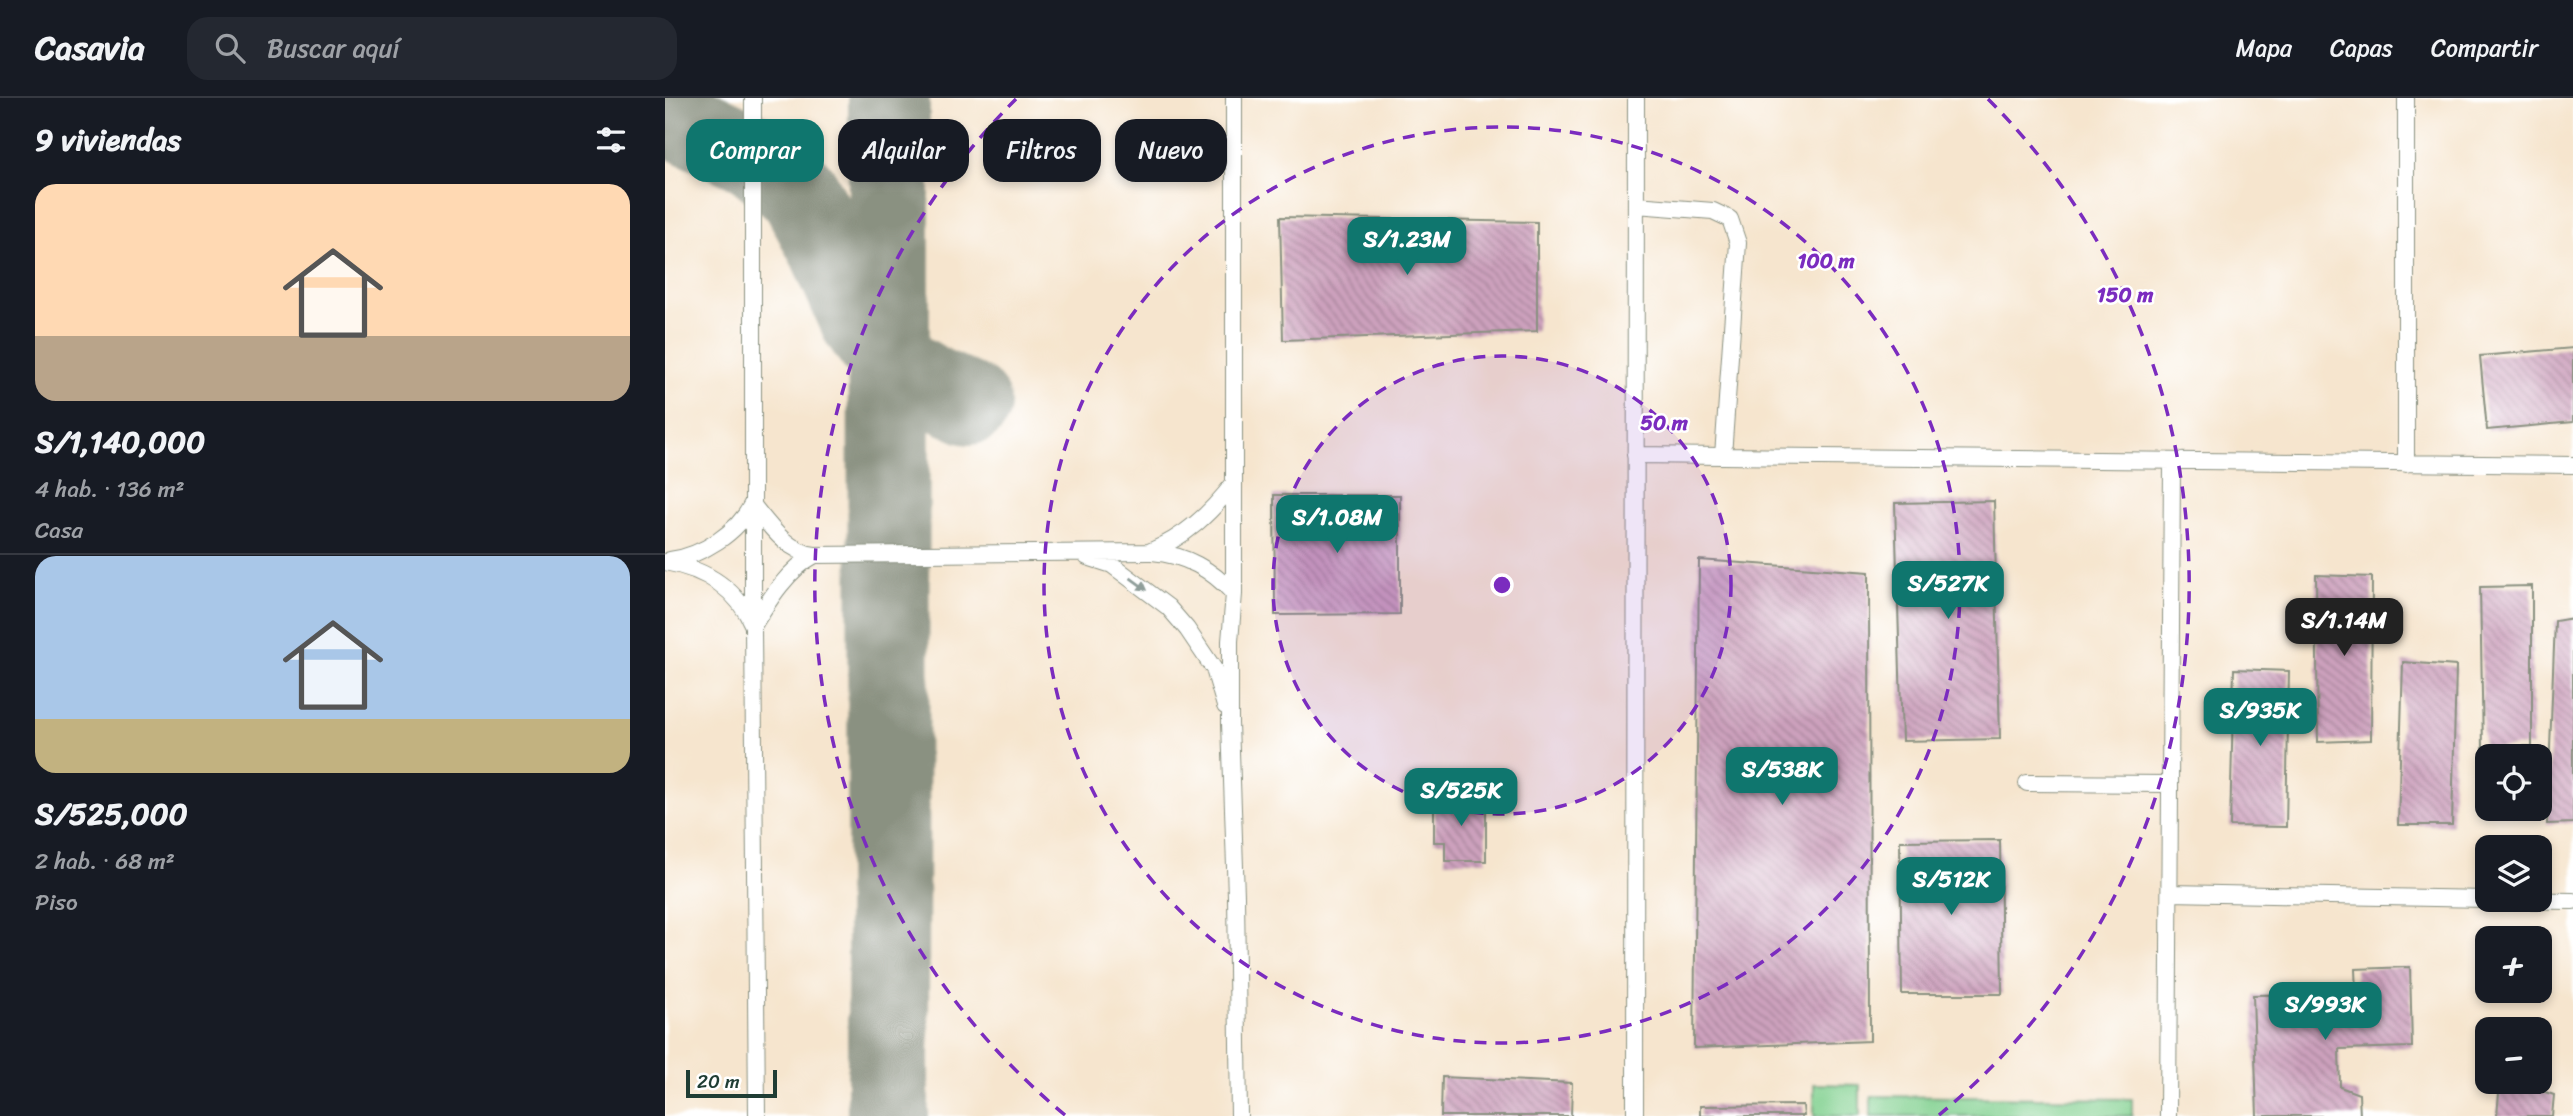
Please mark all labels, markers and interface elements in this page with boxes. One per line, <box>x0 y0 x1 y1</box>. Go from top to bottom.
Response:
search box <box>187 17 677 80</box>
text: Casavia <box>35 19 145 77</box>
text: Buscar aquí <box>267 25 400 71</box>
text: Mapa <box>2236 27 2292 69</box>
text: Capas <box>2330 27 2393 69</box>
text: Compartir <box>2431 27 2538 69</box>
icon: search <box>211 29 249 67</box>
text: 9 viviendas <box>35 113 181 167</box>
chip: Comprar <box>686 119 824 182</box>
chip: Alquilar <box>838 119 969 182</box>
chip: Filtros <box>983 119 1101 182</box>
chip: Nuevo <box>1115 119 1227 182</box>
icon: filters <box>592 121 630 159</box>
pin: S/1.23M <box>1342 218 1472 277</box>
text: S/1.23M <box>1363 219 1451 260</box>
icon: home <box>270 230 396 356</box>
text: 100 m <box>1797 242 1855 280</box>
text: 150 m <box>2097 276 2154 314</box>
text: 50 m <box>1640 404 1689 442</box>
text: S/1,140,000 <box>35 415 205 469</box>
text: 4 hab. · 136 m² <box>35 469 185 510</box>
pin: S/1.08M <box>1272 496 1402 555</box>
text: S/1.08M <box>1292 497 1382 538</box>
text: Casa <box>35 510 83 551</box>
pin: S/527K <box>1891 561 2005 621</box>
text: S/527K <box>1908 563 1988 604</box>
centre of rings <box>1490 573 1514 597</box>
one-way arrow <box>1130 577 1148 591</box>
pin: S/1.14M <box>2279 598 2409 658</box>
text: S/1.14M <box>2301 600 2387 641</box>
icon: home <box>270 602 396 728</box>
pin: S/935K <box>2203 688 2317 748</box>
text: S/935K <box>2220 690 2300 731</box>
map controls <box>2475 744 2552 1094</box>
button: locate <box>2475 744 2552 821</box>
pin: S/538K <box>1725 748 1839 807</box>
text: S/538K <box>1742 749 1822 790</box>
pin: S/525K <box>1404 768 1518 828</box>
text: S/525K <box>1420 770 1502 811</box>
text: S/525,000 <box>35 787 188 841</box>
button: layers <box>2475 835 2552 912</box>
text: 2 hab. · 68 m² <box>35 841 175 882</box>
pin: S/512K <box>1894 858 2008 917</box>
text: S/512K <box>1912 859 1990 900</box>
text: Piso <box>35 882 78 923</box>
button: + <box>2475 926 2552 1003</box>
pin: S/993K <box>2268 982 2382 1042</box>
text: S/993K <box>2285 984 2365 1025</box>
button: − <box>2475 1017 2552 1094</box>
text: 20 m <box>697 1065 740 1098</box>
scale bar <box>686 1067 777 1099</box>

